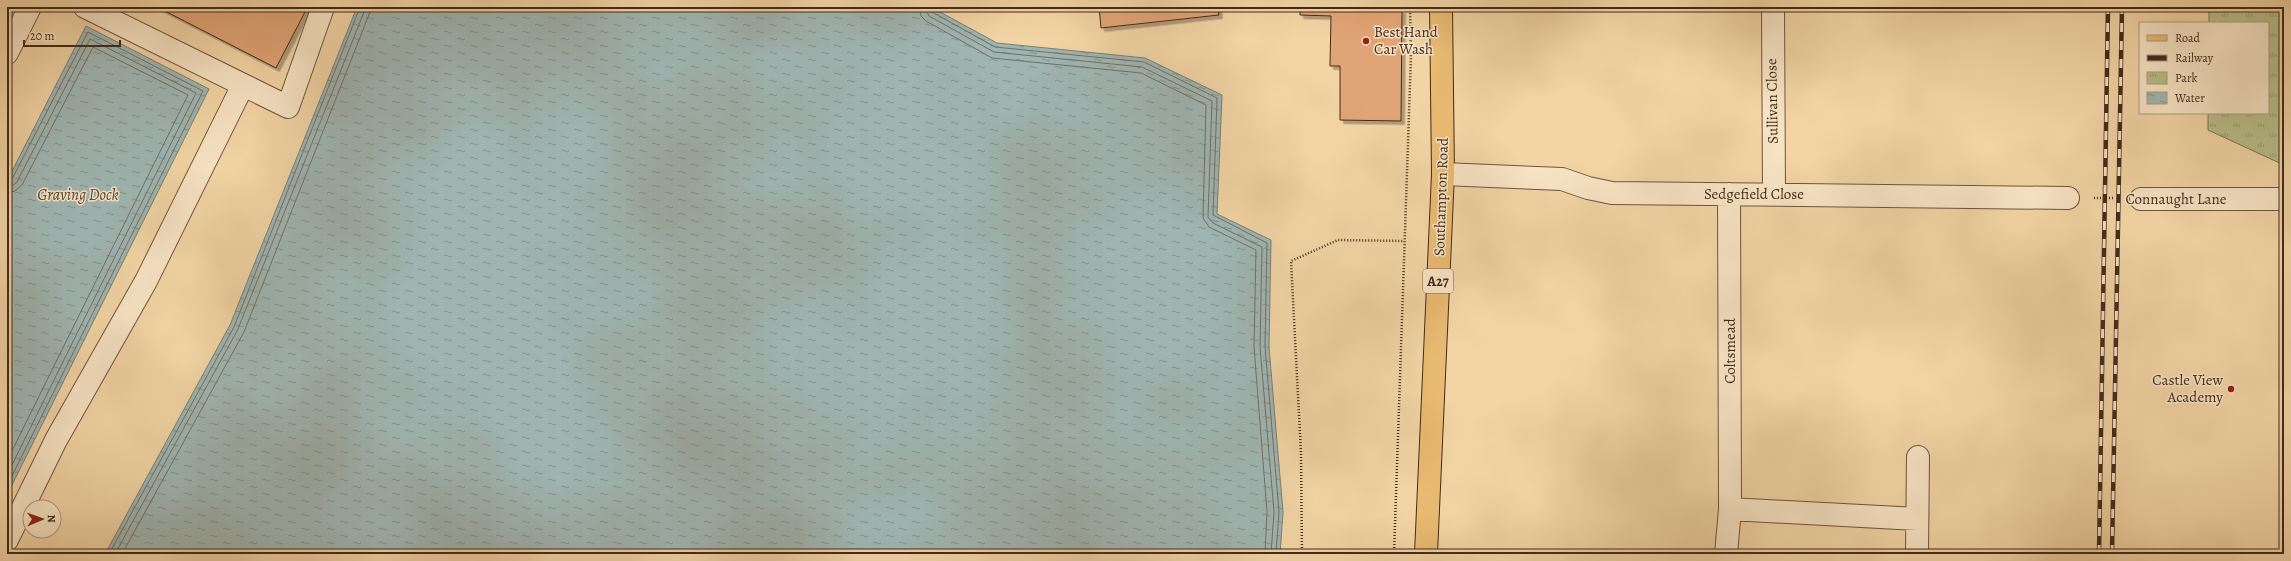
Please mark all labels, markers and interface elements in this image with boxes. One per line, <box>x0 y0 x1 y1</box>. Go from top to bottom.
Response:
scale bar <box>24 22 120 48</box>
place label: Best Hand Car Wash <box>1374 22 1439 59</box>
legend <box>2139 22 2269 114</box>
text: 20 m <box>30 28 54 44</box>
text: Road <box>2175 30 2201 46</box>
marker: Best Hand Car Wash <box>1361 36 1371 46</box>
text: Railway <box>2175 50 2214 66</box>
street label: Sullivan Close <box>1761 58 1783 144</box>
text: Park <box>2175 70 2198 86</box>
text: Water <box>2174 90 2205 106</box>
street label: Southampton Road <box>1429 137 1453 257</box>
water label: Graving Dock <box>37 184 119 206</box>
street label: Sedgefield Close <box>1704 184 1804 204</box>
street label: Connaught Lane <box>2125 189 2227 209</box>
road number: A27 <box>1423 269 1453 293</box>
street label: Coltsmead <box>1720 317 1740 384</box>
place label: Castle View Academy <box>2152 370 2223 407</box>
marker: Castle View Academy <box>2226 384 2236 394</box>
north arrow <box>22 499 62 539</box>
text: N <box>44 514 59 523</box>

